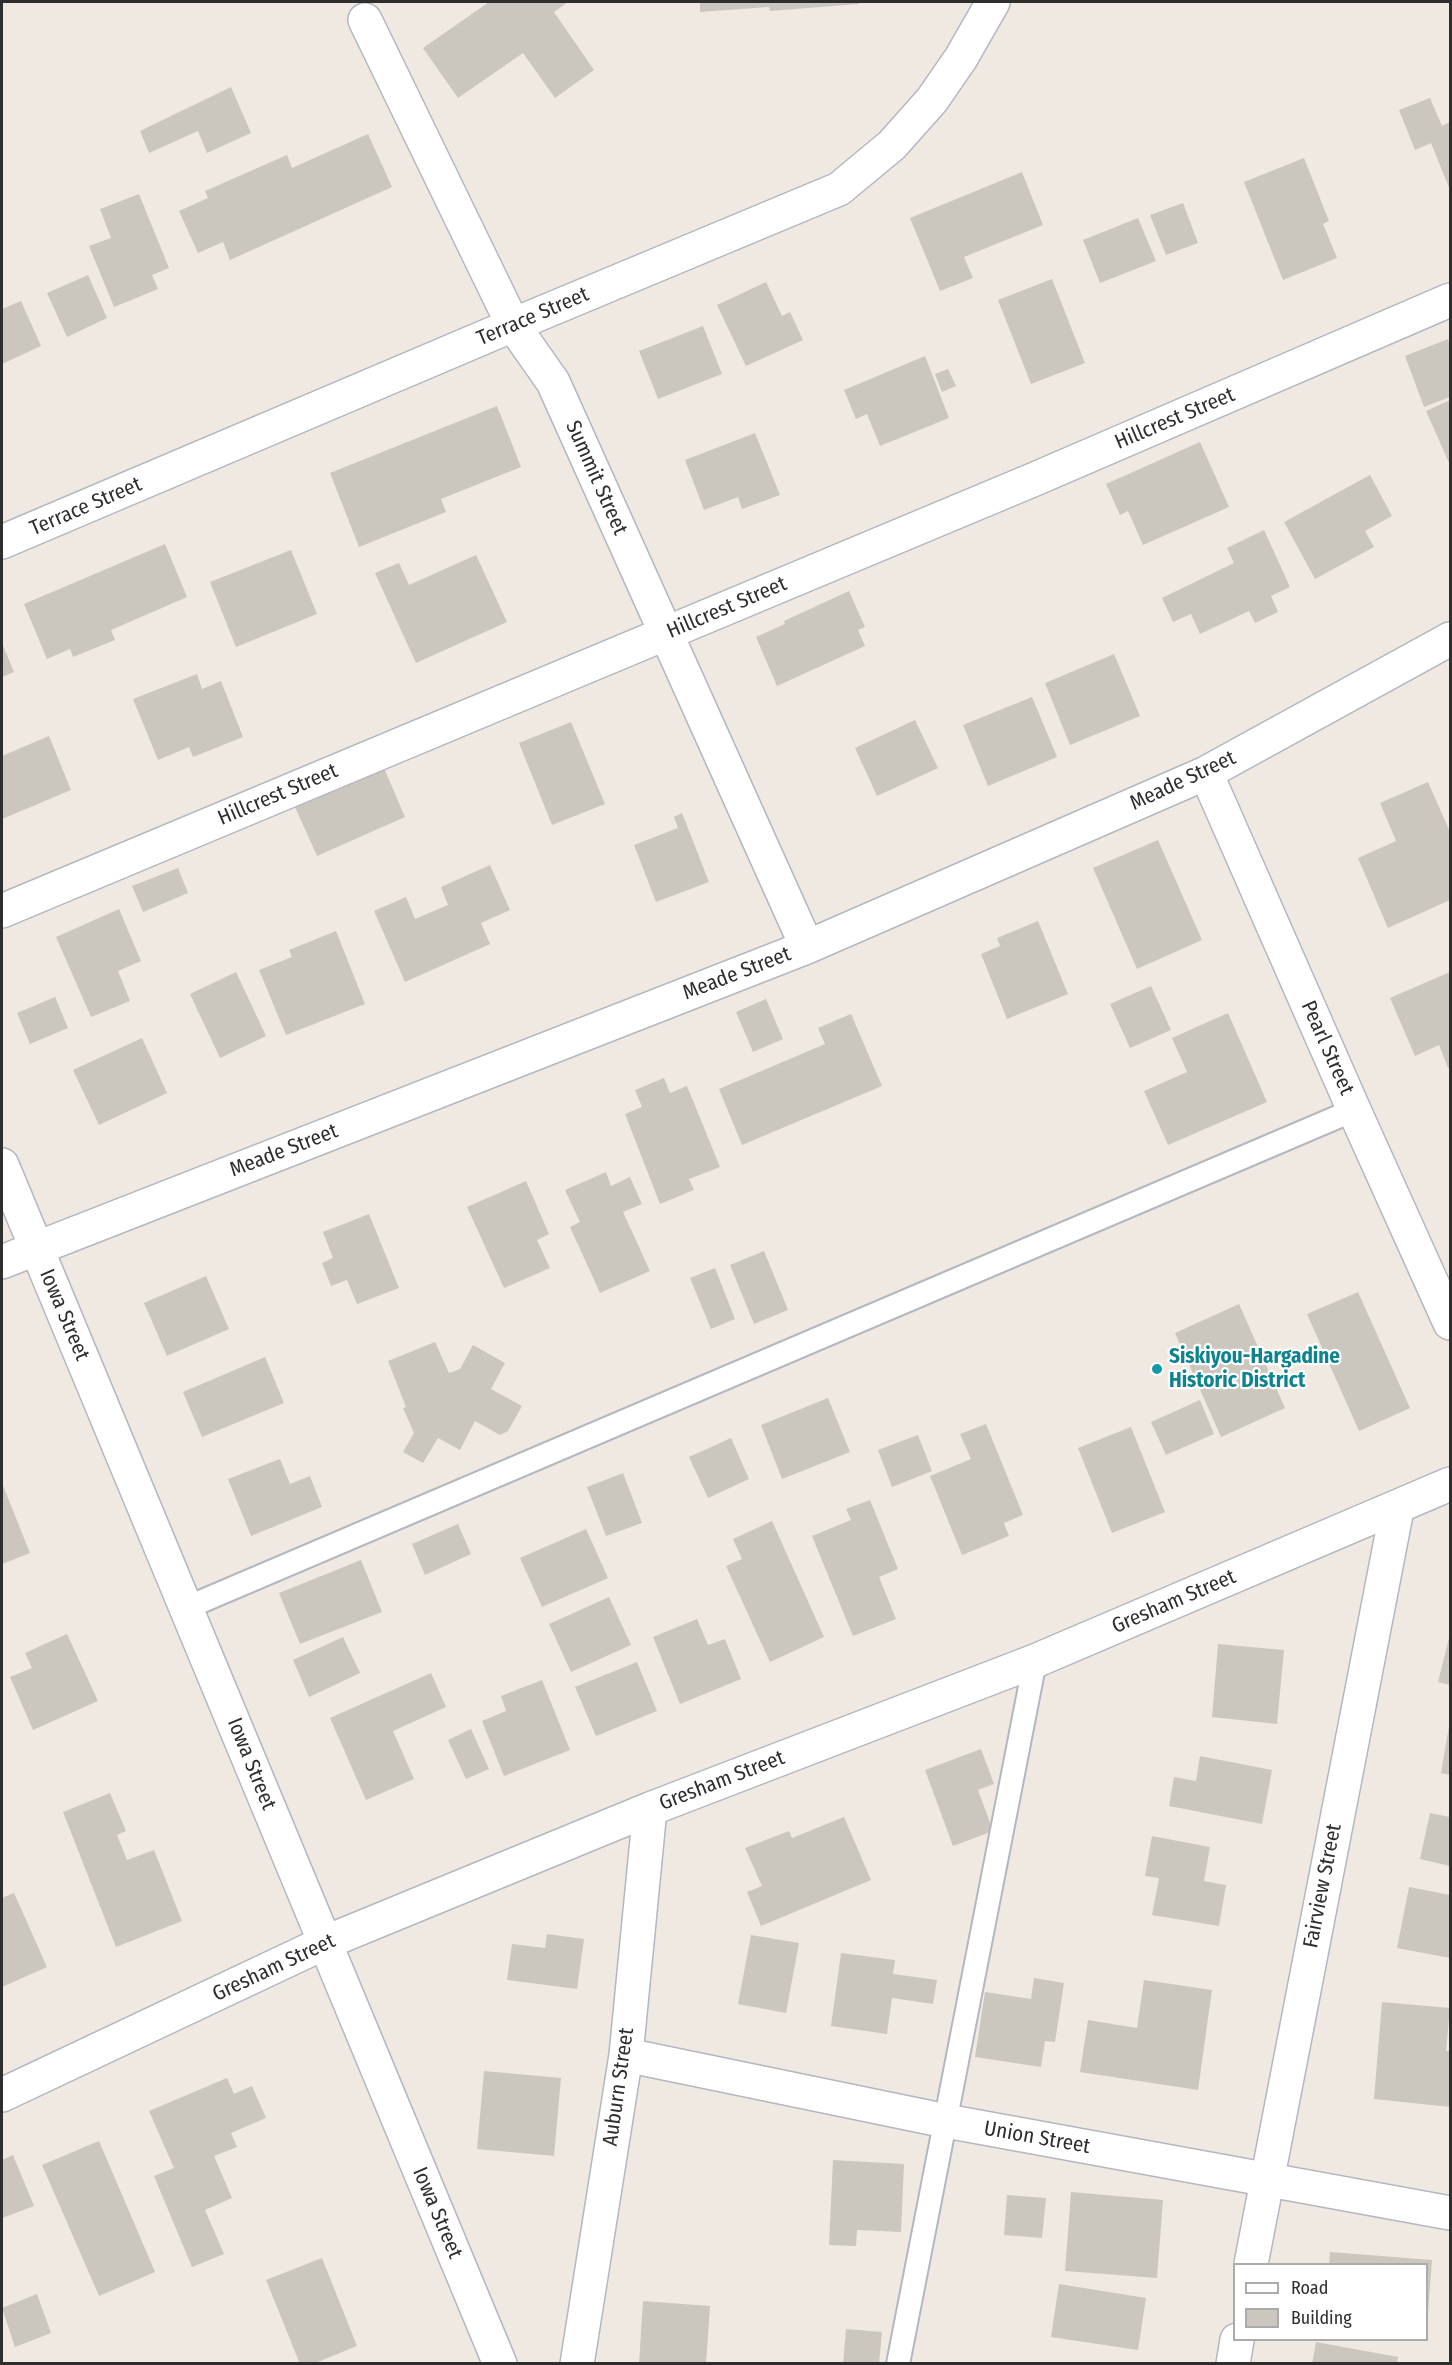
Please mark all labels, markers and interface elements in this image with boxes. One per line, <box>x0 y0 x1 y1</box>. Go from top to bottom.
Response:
street label: Terrace Street <box>473 282 593 352</box>
street label: Hillcrest Street <box>1111 382 1239 456</box>
street label: Summit Street <box>560 417 632 539</box>
street label: Terrace Street <box>26 472 146 542</box>
street label: Hillcrest Street <box>663 571 791 645</box>
street label: Meade Street <box>1126 746 1240 816</box>
street label: Hillcrest Street <box>214 758 342 832</box>
street label: Meade Street <box>679 942 795 1006</box>
street label: Pearl Street <box>1295 997 1359 1099</box>
street label: Meade Street <box>226 1119 342 1183</box>
street label: Iowa Street <box>33 1265 95 1365</box>
place label: Siskiyou-Hargadine Historic District <box>1169 1344 1340 1394</box>
marker: Siskiyou-Hargadine Historic District <box>1150 1362 1164 1376</box>
street label: Gresham Street <box>1108 1565 1240 1639</box>
street label: Iowa Street <box>221 1714 281 1814</box>
street label: Gresham Street <box>656 1746 788 1816</box>
street label: Fairview Street <box>1299 1822 1347 1950</box>
street label: Gresham Street <box>209 1929 339 2007</box>
street label: Auburn Street <box>598 2026 640 2148</box>
street label: Union Street <box>982 2116 1092 2160</box>
street label: Iowa Street <box>406 2163 468 2263</box>
legend <box>1233 2263 1428 2341</box>
text: Road <box>1291 2277 1328 2299</box>
text: Building <box>1291 2307 1352 2329</box>

